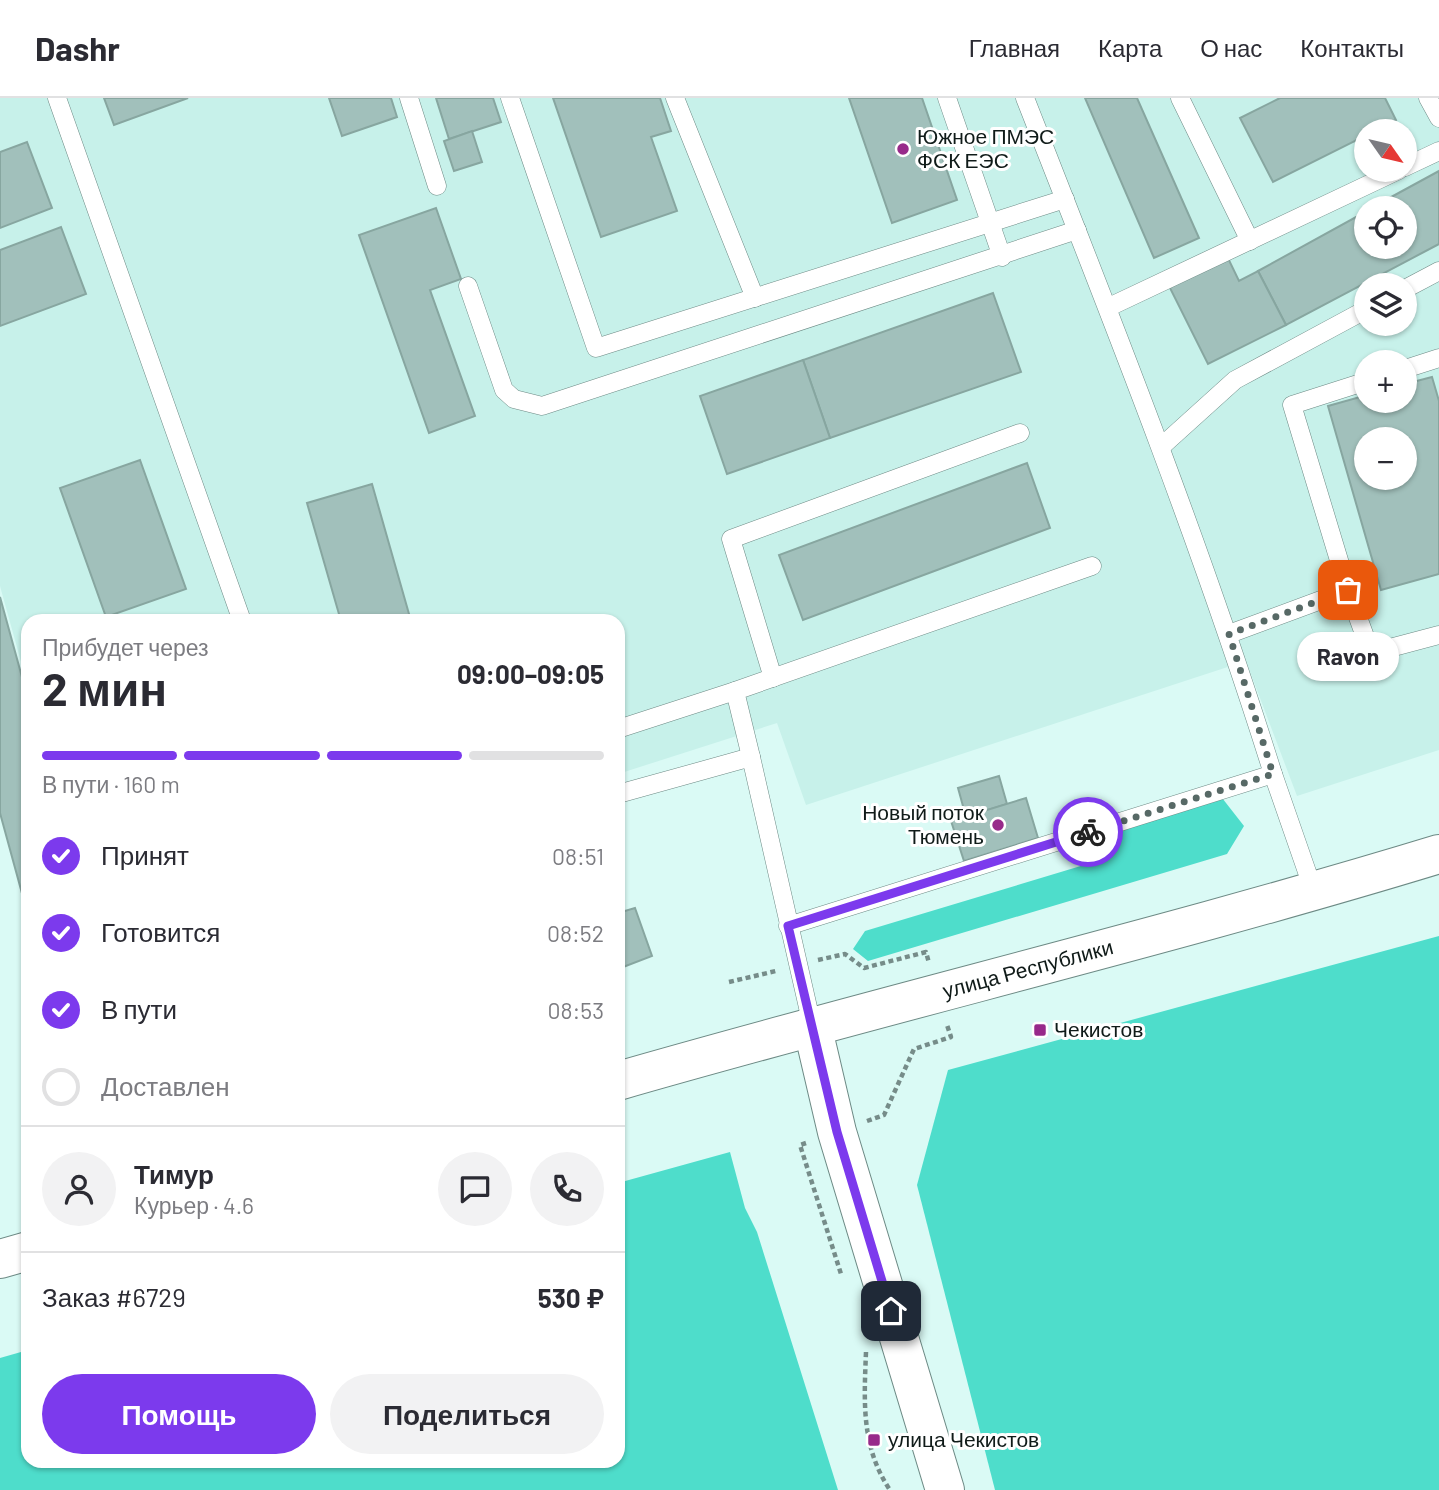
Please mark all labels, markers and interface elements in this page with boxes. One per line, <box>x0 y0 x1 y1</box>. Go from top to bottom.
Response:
text: Dashr <box>35 28 120 68</box>
text: Главная <box>969 33 1060 62</box>
text: Карта <box>1098 33 1162 62</box>
text: О нас <box>1200 33 1262 62</box>
text: Контакты <box>1300 33 1404 62</box>
north arrow <box>1354 119 1418 182</box>
map controls <box>1354 119 1417 490</box>
place label: Южное ПМЭС ФСК ЕЭС <box>917 123 1054 172</box>
marker: Южное ПМЭС ФСК ЕЭС <box>895 141 911 157</box>
button: locate <box>1354 196 1417 259</box>
button: layers <box>1354 273 1417 336</box>
button: + <box>1354 350 1417 413</box>
button: − <box>1354 427 1417 490</box>
pin <box>1318 560 1378 620</box>
icon: bag <box>1329 571 1367 609</box>
callout: Ravon <box>1297 632 1399 681</box>
text: Прибудет через <box>42 633 209 661</box>
text: Ravon <box>1317 642 1379 670</box>
text: 09:00–09:05 <box>457 658 604 689</box>
text: 2 мин <box>42 660 167 715</box>
text: В пути · 160 m <box>42 770 180 798</box>
courier <box>1053 797 1123 867</box>
place label: Новый поток Тюмень <box>862 799 985 848</box>
icon: bike <box>1069 813 1107 851</box>
marker: Новый поток Тюмень <box>990 817 1006 833</box>
icon: check <box>42 837 80 875</box>
text: Принят <box>101 839 189 870</box>
text: 08:51 <box>552 842 604 870</box>
icon: check <box>42 914 80 952</box>
text: Готовится <box>101 916 220 947</box>
text: 08:52 <box>547 919 604 947</box>
street label: улица Республики <box>940 933 1116 1002</box>
icon: check <box>42 991 80 1029</box>
text: В пути <box>101 993 177 1024</box>
text: 08:53 <box>548 996 604 1024</box>
place label: Чекистов <box>1054 1016 1143 1041</box>
marker: Чекистов <box>1032 1022 1048 1038</box>
text: Доставлен <box>101 1070 230 1101</box>
button: person <box>42 1152 116 1226</box>
button: chat <box>438 1152 512 1226</box>
button: phone <box>530 1152 604 1226</box>
text: Тимур <box>134 1158 214 1189</box>
text: Курьер · 4.6 <box>134 1191 254 1219</box>
text: Заказ #6729 <box>42 1281 186 1312</box>
pin <box>861 1281 921 1341</box>
text: 530 ₽ <box>538 1282 604 1313</box>
icon: home <box>872 1292 910 1330</box>
button: Помощь <box>42 1374 316 1454</box>
button: Поделиться <box>330 1374 604 1454</box>
place label: улица Чекистов <box>888 1426 1039 1451</box>
marker: улица Чекистов <box>866 1432 882 1448</box>

